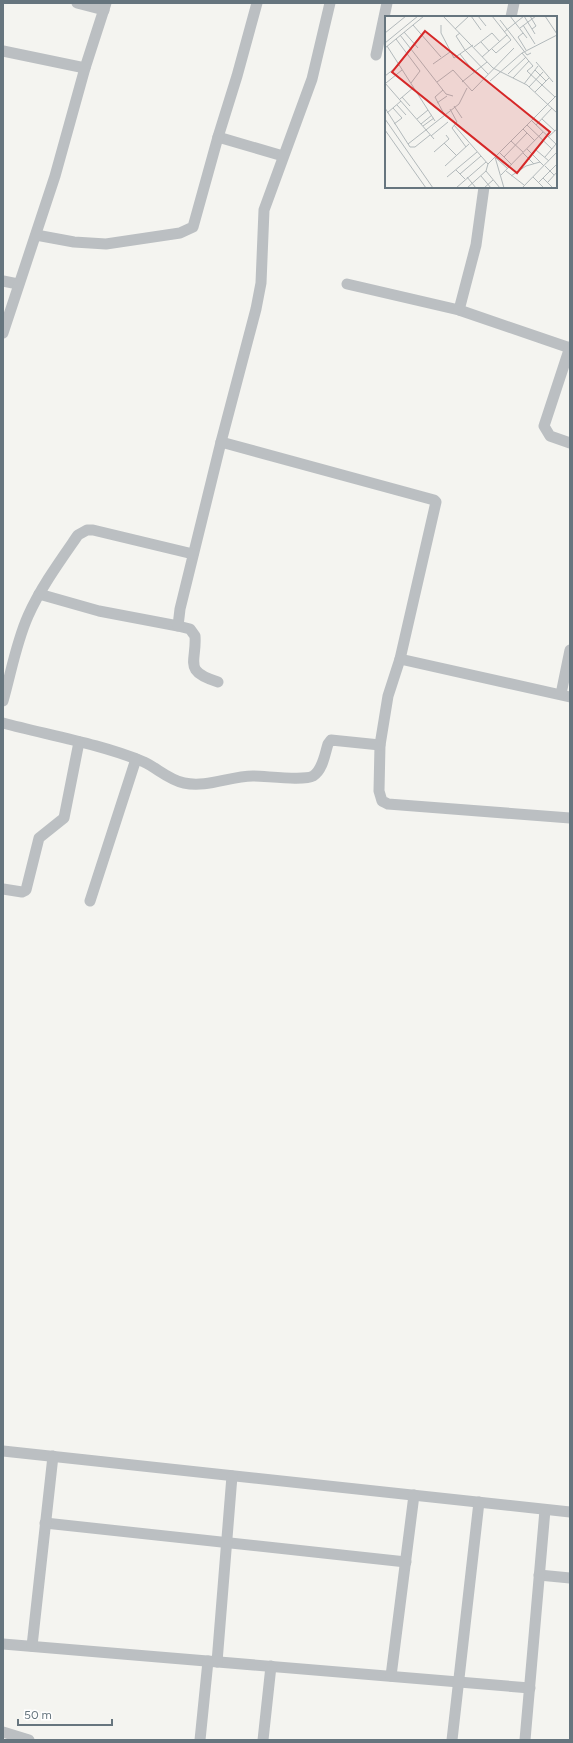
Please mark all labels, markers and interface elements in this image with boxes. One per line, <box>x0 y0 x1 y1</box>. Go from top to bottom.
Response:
inset map <box>385 16 557 188</box>
scale bar <box>18 1701 112 1727</box>
text: 50 m <box>24 1708 52 1722</box>

